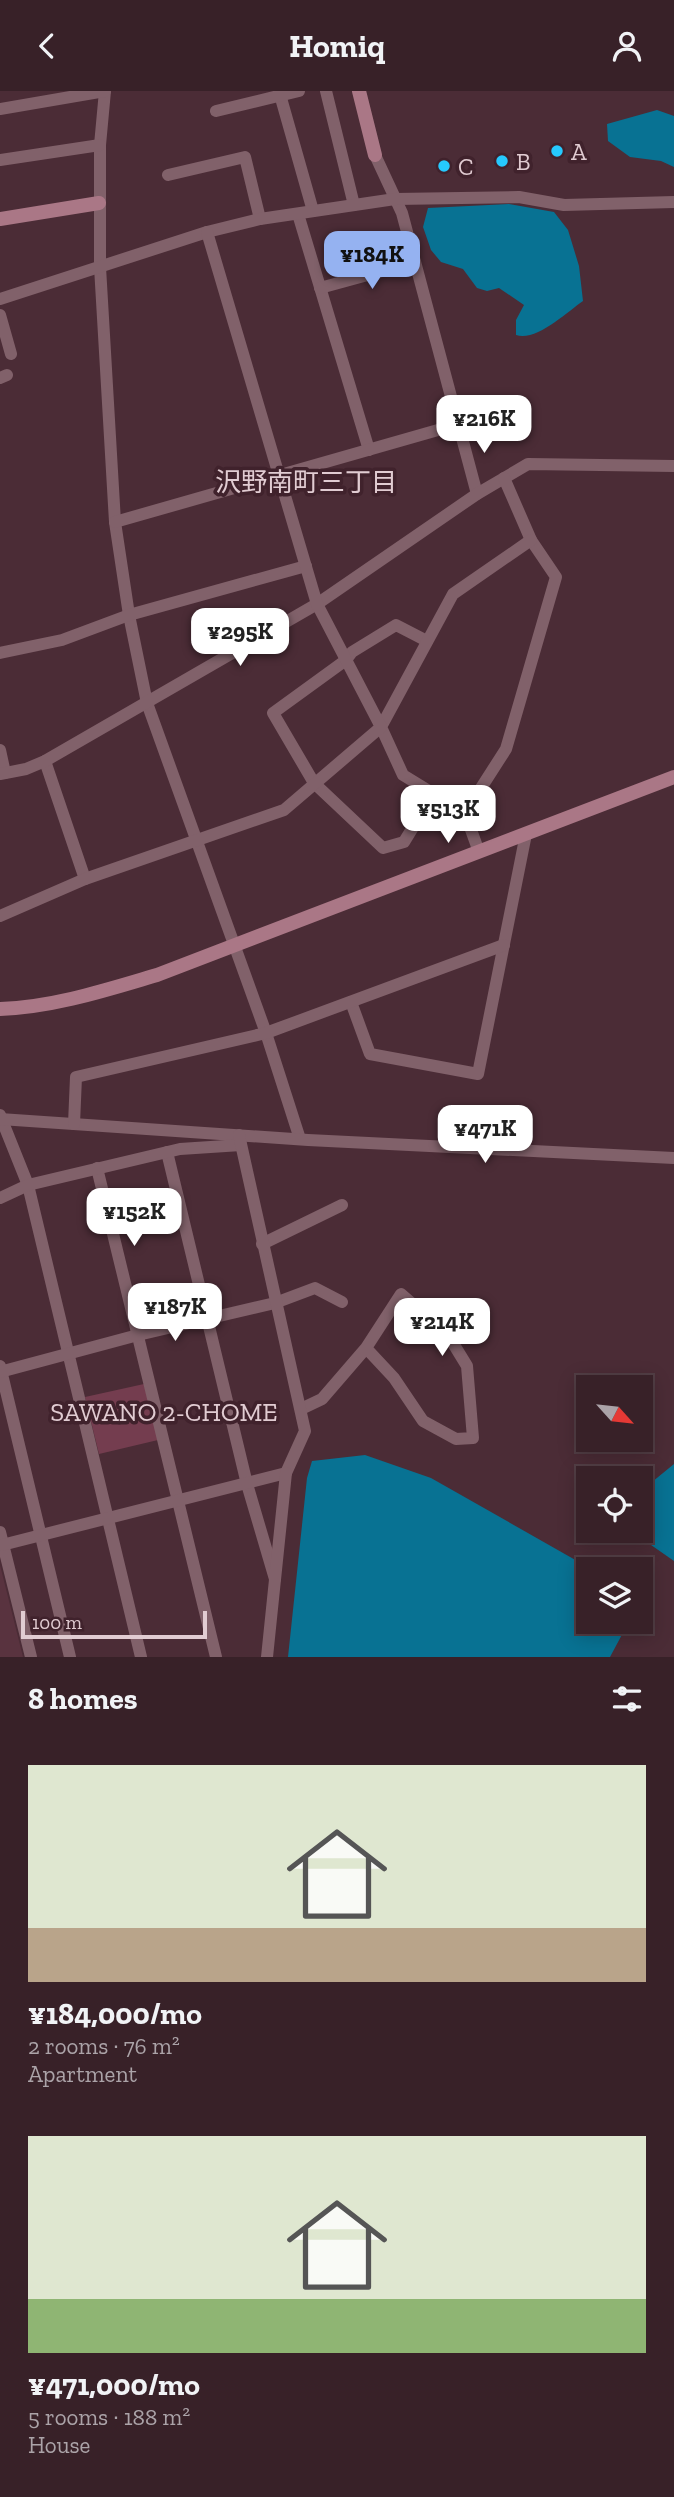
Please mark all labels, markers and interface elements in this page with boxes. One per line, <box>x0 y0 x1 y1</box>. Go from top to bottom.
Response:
icon: back <box>28 27 66 65</box>
text: Homiq <box>289 27 385 65</box>
icon: person <box>608 27 646 65</box>
place label: A <box>571 137 587 166</box>
marker: A <box>549 143 565 159</box>
place label: B <box>516 147 531 176</box>
place label: C <box>458 152 474 181</box>
marker: B <box>494 153 510 169</box>
marker: C <box>436 158 452 174</box>
pin: ¥184K <box>323 231 421 291</box>
text: ¥184K <box>340 240 404 268</box>
pin: ¥216K <box>435 395 533 455</box>
text: ¥216K <box>452 404 516 432</box>
district label: 沢野南町三丁目 <box>215 466 397 498</box>
pin: ¥295K <box>191 609 289 668</box>
text: ¥295K <box>207 617 273 645</box>
pin: ¥513K <box>399 785 497 845</box>
text: ¥513K <box>417 794 479 822</box>
pin: ¥471K <box>436 1105 534 1165</box>
text: ¥471K <box>454 1114 516 1142</box>
pin: ¥152K <box>85 1189 183 1248</box>
text: ¥152K <box>103 1197 165 1225</box>
pin: ¥187K <box>126 1283 224 1343</box>
text: ¥187K <box>144 1292 206 1320</box>
pin: ¥214K <box>393 1299 491 1358</box>
text: ¥214K <box>410 1307 474 1335</box>
north arrow <box>576 1375 653 1453</box>
map controls <box>576 1375 653 1634</box>
district label: SAWANO 2-CHOME <box>50 1396 278 1428</box>
button: locate <box>576 1466 653 1543</box>
button: layers <box>576 1557 653 1634</box>
scale bar <box>21 1608 206 1640</box>
text: 100 m <box>32 1611 82 1634</box>
icon: filters <box>608 1680 646 1718</box>
text: 8 homes <box>28 1681 137 1717</box>
icon: home <box>274 1811 400 1937</box>
text: ¥184,000/mo <box>28 1996 202 2032</box>
text: 2 rooms · 76 m² <box>28 2032 180 2060</box>
text: Apartment <box>28 2060 137 2088</box>
icon: home <box>274 2182 400 2308</box>
text: ¥471,000/mo <box>28 2367 200 2403</box>
text: 5 rooms · 188 m² <box>28 2403 190 2431</box>
text: House <box>28 2431 90 2459</box>

